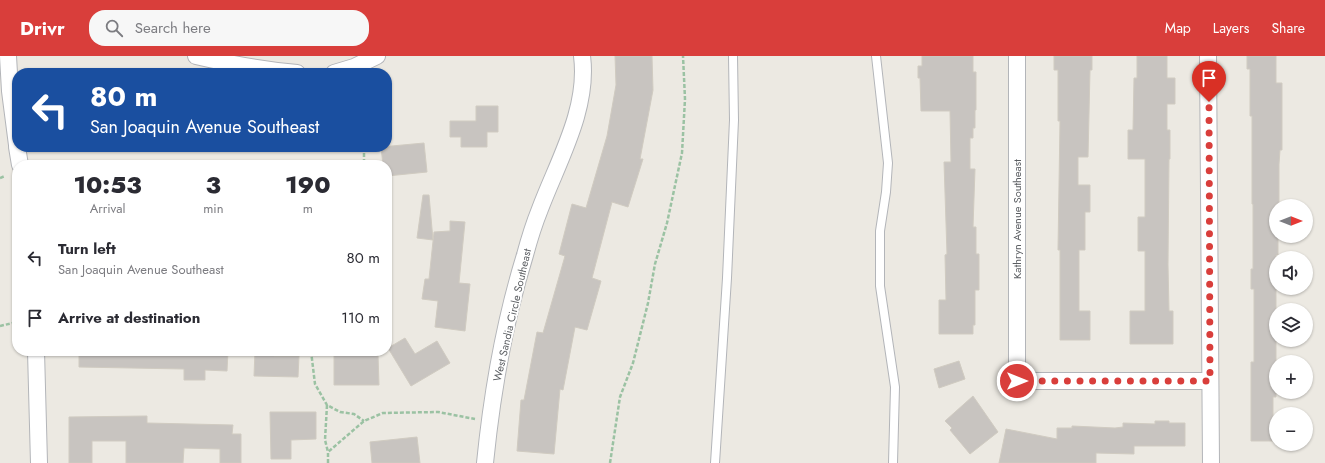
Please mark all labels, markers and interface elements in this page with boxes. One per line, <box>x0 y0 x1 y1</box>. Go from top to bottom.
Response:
search box <box>89 10 369 46</box>
text: Drivr <box>20 15 65 42</box>
icon: search <box>103 17 125 39</box>
text: Search here <box>135 17 211 39</box>
text: Map <box>1165 18 1191 38</box>
text: Layers <box>1213 18 1249 38</box>
text: Share <box>1271 18 1305 38</box>
pin <box>1192 61 1226 102</box>
icon: arrive <box>1198 67 1220 89</box>
text: 80 m <box>90 76 157 117</box>
icon: left <box>24 84 76 136</box>
text: San Joaquin Avenue Southeast <box>90 114 319 140</box>
street label: Kathryn Avenue Southeast <box>1009 159 1025 279</box>
text: 10:53 <box>73 167 142 202</box>
text: 3 <box>206 167 221 202</box>
text: 190 <box>285 167 331 202</box>
text: Arrival <box>90 199 125 218</box>
text: min <box>203 199 224 218</box>
text: m <box>303 199 313 218</box>
north arrow <box>1269 199 1313 243</box>
map controls <box>1269 199 1313 451</box>
text: Turn left <box>58 238 116 260</box>
icon: left <box>24 247 46 269</box>
text: 80 m <box>347 247 380 269</box>
street label: West Sandia Circle Southeast <box>489 247 535 383</box>
button: sound <box>1269 251 1313 295</box>
text: San Joaquin Avenue Southeast <box>58 260 224 279</box>
button: layers <box>1269 303 1313 347</box>
icon: arrive <box>24 307 46 329</box>
text: Arrive at destination <box>58 307 200 329</box>
text: 110 m <box>341 307 380 329</box>
button: + <box>1269 355 1313 399</box>
position arrow <box>996 360 1038 402</box>
button: − <box>1269 407 1313 451</box>

